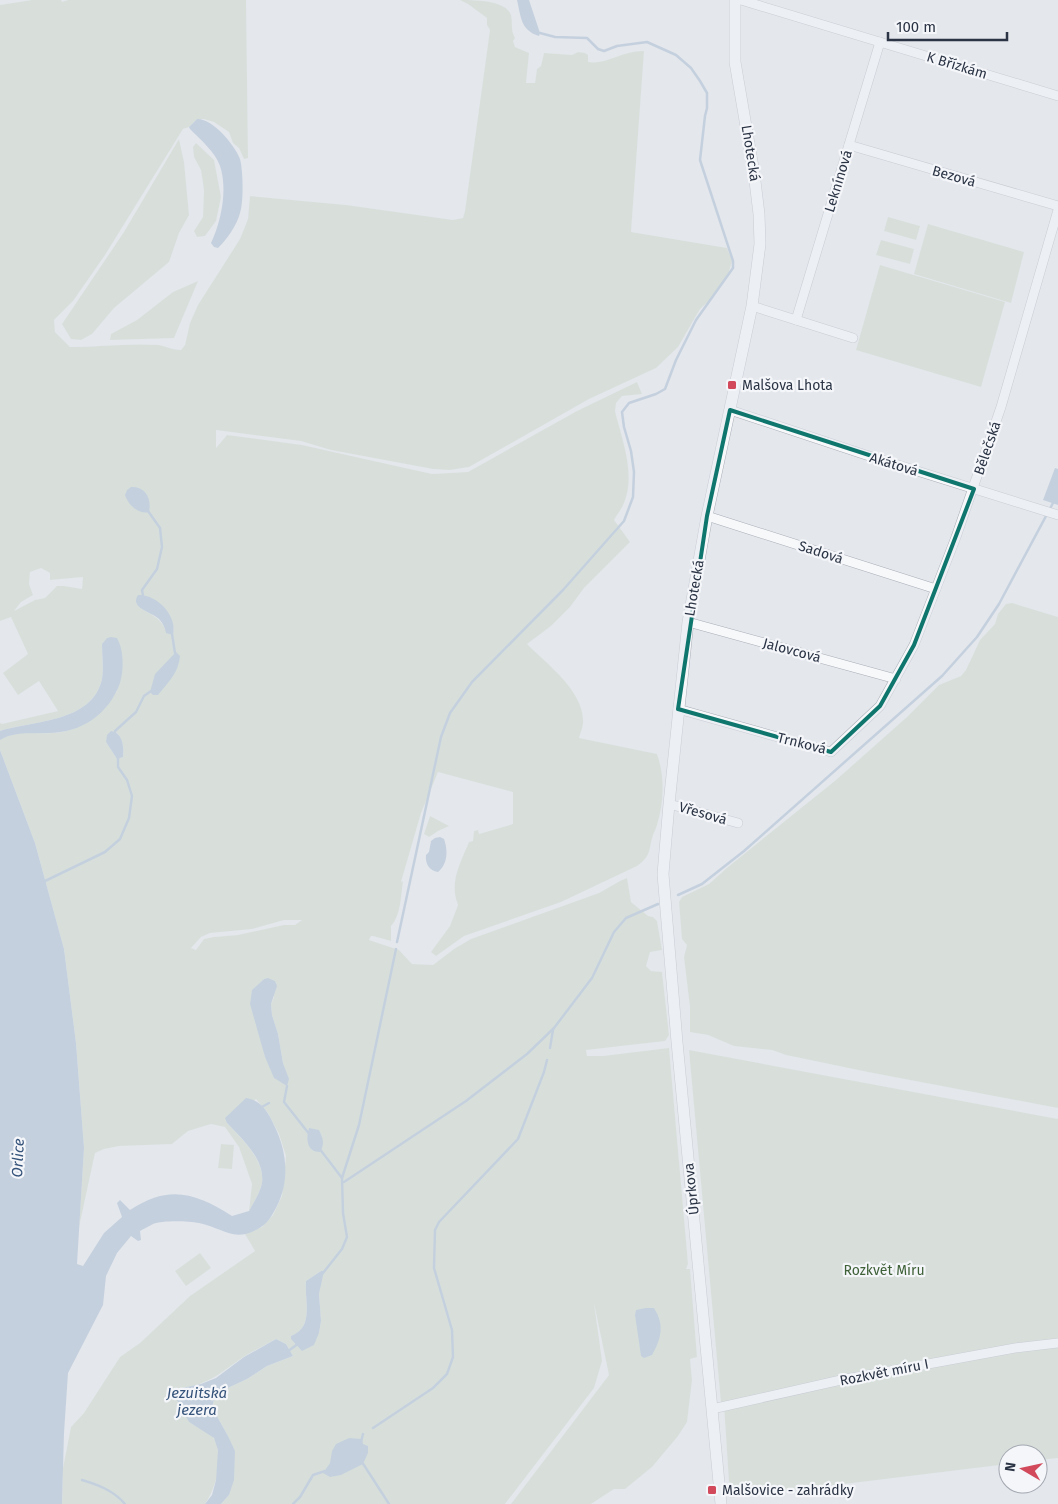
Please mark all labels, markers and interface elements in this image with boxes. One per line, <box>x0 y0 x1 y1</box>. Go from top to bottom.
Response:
scale bar <box>888 10 1007 42</box>
text: 100 m <box>896 18 936 36</box>
street label: K Břízkám <box>924 48 989 83</box>
street label: Lhotecká <box>738 124 763 183</box>
street label: Leknínová <box>821 148 856 214</box>
street label: Bezová <box>930 162 978 191</box>
place label: Malšova Lhota <box>742 377 833 394</box>
marker: Malšova Lhota <box>726 379 738 391</box>
street label: Bělečská <box>970 419 1005 477</box>
street label: Akátová <box>868 449 920 480</box>
street label: Sadová <box>796 537 845 568</box>
street label: Lhotecká <box>681 559 708 618</box>
street label: Jalovcová <box>761 635 823 666</box>
street label: Trnková <box>776 729 828 758</box>
street label: Vřesová <box>677 799 729 828</box>
water label: Orlice <box>8 1138 28 1178</box>
street label: Úprkova <box>679 1162 703 1216</box>
park label: Rozkvět Míru <box>843 1262 925 1279</box>
street label: Rozkvět míru I <box>838 1356 930 1389</box>
water label: Jezuitská jezera <box>166 1384 227 1419</box>
north arrow <box>998 1444 1048 1494</box>
text: N <box>1002 1461 1020 1473</box>
place label: Malšovice - zahrádky <box>722 1482 854 1499</box>
marker: Malšovice - zahrádky <box>706 1484 718 1496</box>

